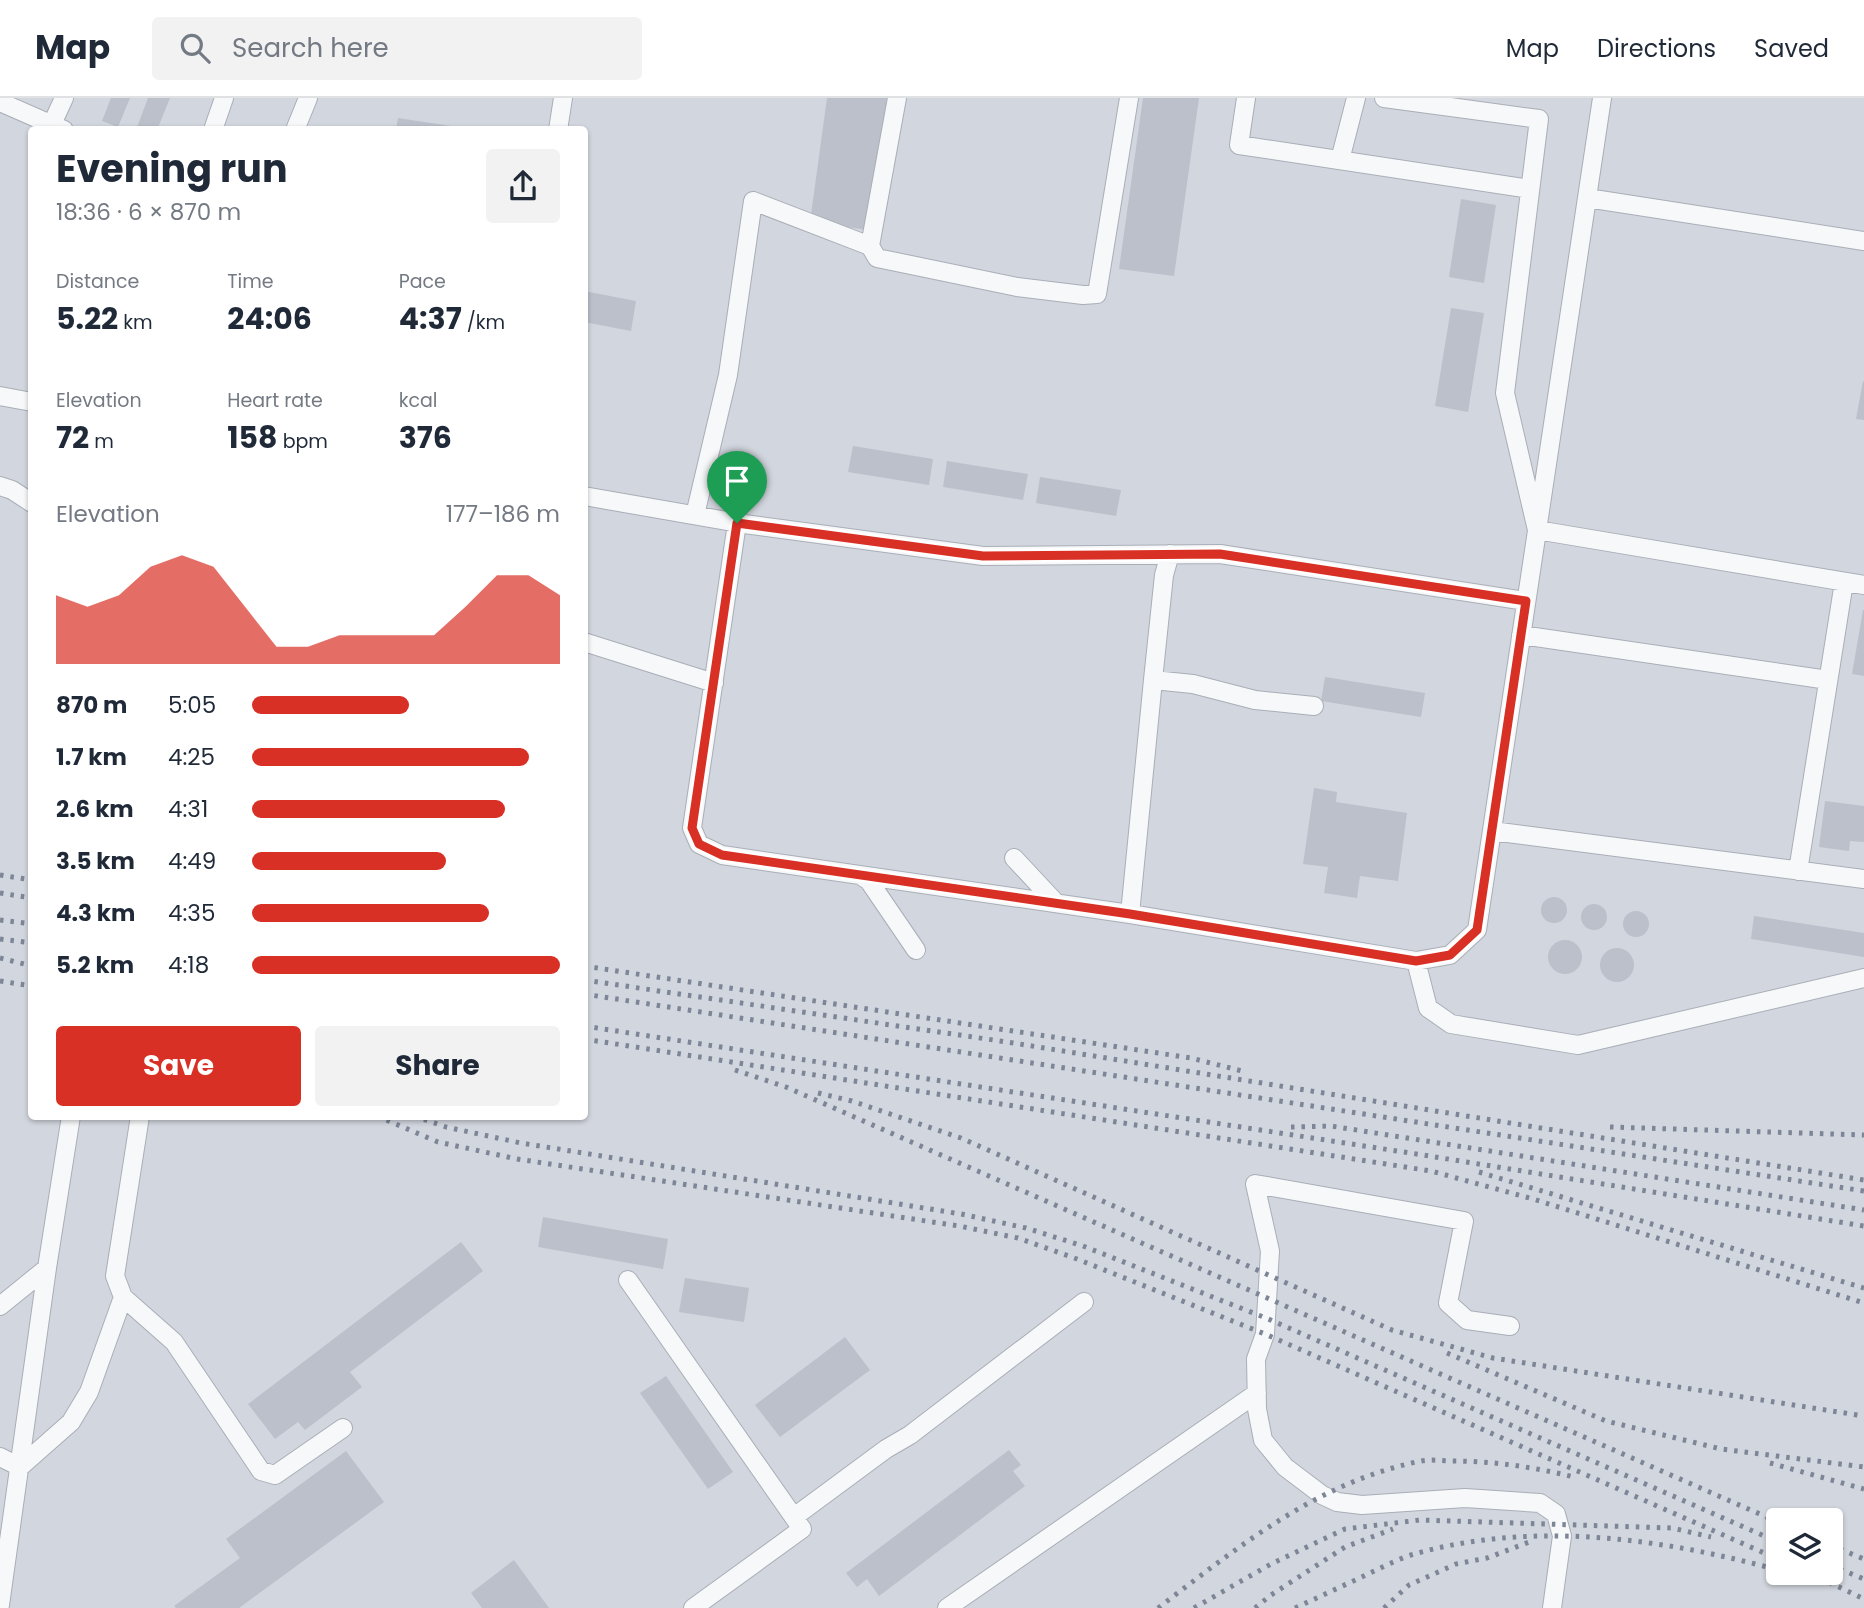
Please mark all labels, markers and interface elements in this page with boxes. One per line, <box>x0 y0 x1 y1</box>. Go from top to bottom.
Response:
search box <box>152 17 642 80</box>
text: Map <box>35 24 110 71</box>
icon: search <box>176 29 214 67</box>
text: Search here <box>232 30 389 66</box>
text: Map <box>1506 32 1559 65</box>
text: Directions <box>1597 32 1716 65</box>
text: Saved <box>1754 32 1829 65</box>
text: Evening run <box>56 142 288 195</box>
button: share <box>486 149 560 223</box>
text: 18:36 · 6 × 870 m <box>56 196 241 228</box>
text: Distance <box>56 268 139 295</box>
text: Time <box>227 268 274 295</box>
text: Pace <box>399 268 446 295</box>
text: 5.22 <box>56 297 118 340</box>
text: 24:06 <box>227 297 312 340</box>
text: 4:37 <box>399 297 462 340</box>
text: km <box>118 309 153 336</box>
text: /km <box>462 309 505 336</box>
text: Elevation <box>56 387 142 414</box>
text: Heart rate <box>227 387 323 414</box>
text: kcal <box>399 387 438 414</box>
text: 72 <box>56 416 89 459</box>
text: 158 <box>227 416 278 459</box>
text: 376 <box>399 416 452 459</box>
text: m <box>89 428 114 455</box>
text: bpm <box>278 428 328 455</box>
pin <box>707 451 767 523</box>
icon: arrive <box>718 462 756 500</box>
text: Elevation <box>56 498 160 530</box>
text: 177–186 m <box>446 498 560 530</box>
text: 870 m <box>56 689 127 721</box>
text: 5:05 <box>168 689 216 721</box>
text: 1.7 km <box>56 741 127 773</box>
text: 4:25 <box>168 741 215 773</box>
text: 2.6 km <box>56 793 134 825</box>
text: 4:31 <box>168 793 208 825</box>
text: 3.5 km <box>56 845 135 877</box>
text: 4:49 <box>168 845 216 877</box>
text: 4.3 km <box>56 897 135 929</box>
text: 4:35 <box>168 897 215 929</box>
text: 5.2 km <box>56 949 134 981</box>
text: 4:18 <box>168 949 209 981</box>
button: Save <box>56 1026 301 1106</box>
button: Share <box>315 1026 560 1106</box>
map controls <box>1766 1508 1843 1585</box>
button: layers <box>1766 1508 1843 1585</box>

